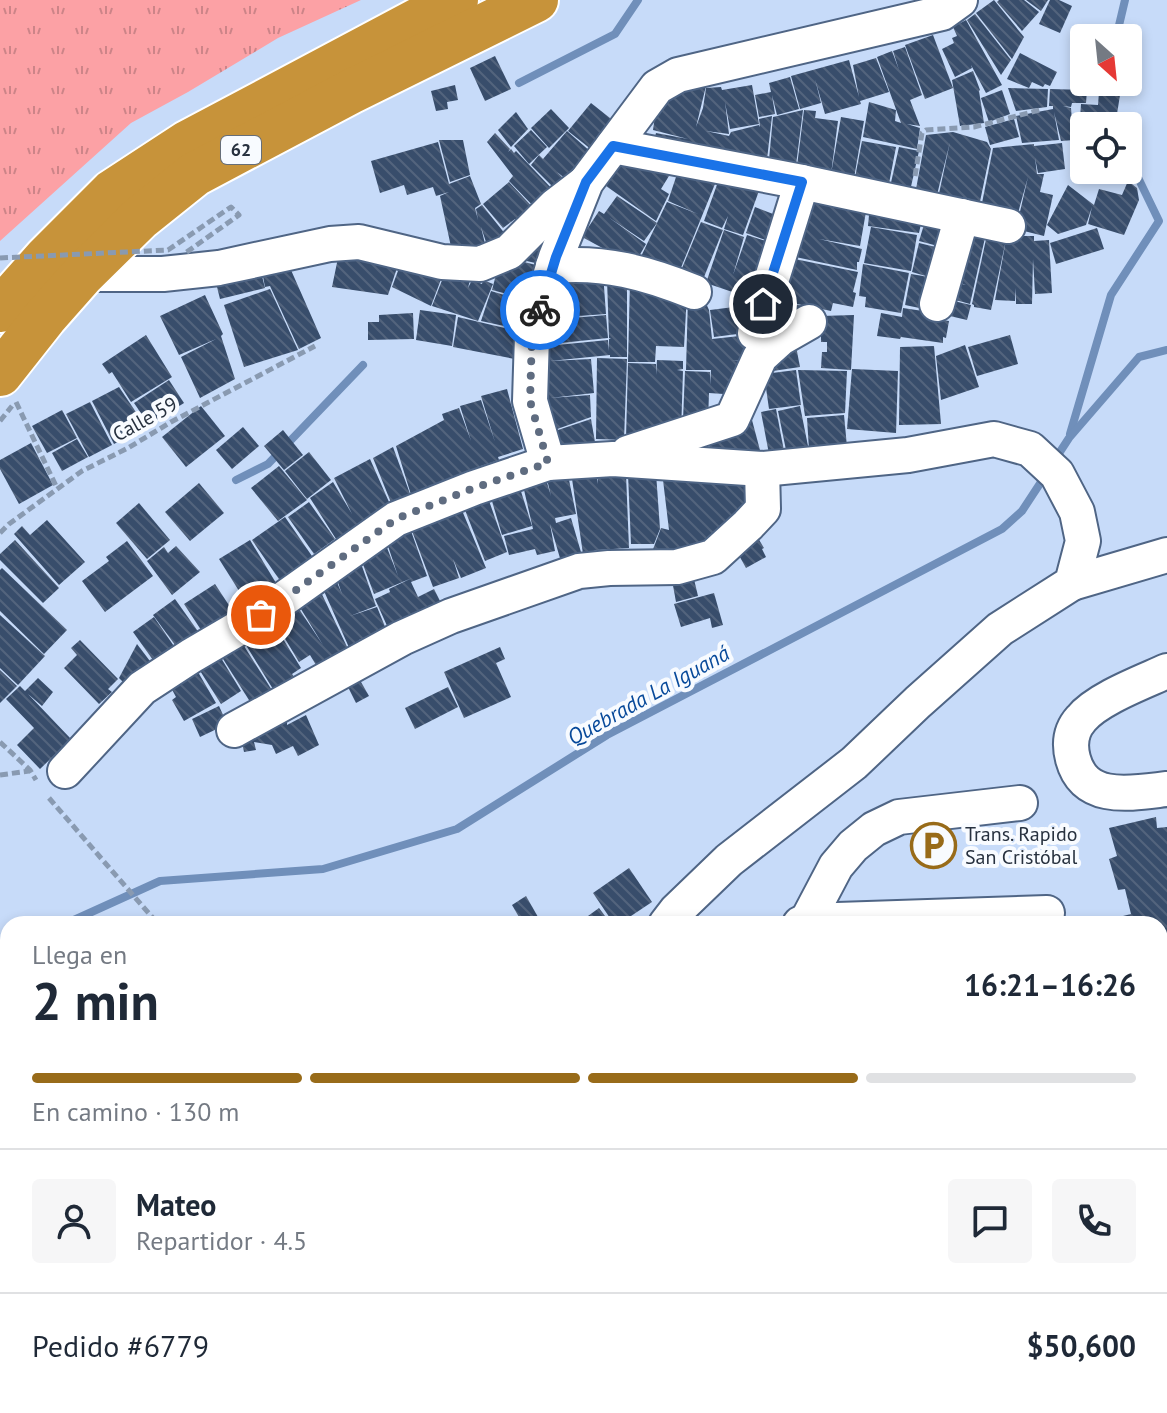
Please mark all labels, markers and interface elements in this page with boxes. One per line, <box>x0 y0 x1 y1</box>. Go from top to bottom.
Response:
north arrow <box>1070 24 1142 96</box>
map controls <box>1070 24 1142 184</box>
button: locate <box>1070 112 1142 184</box>
road number: 62 <box>221 136 261 164</box>
courier <box>500 270 580 350</box>
pin <box>729 270 797 338</box>
icon: home <box>741 282 785 326</box>
icon: bike <box>518 288 562 332</box>
street label: Calle 59 <box>108 391 182 447</box>
pin <box>227 581 295 649</box>
icon: bag <box>239 593 283 637</box>
water label: Quebrada La Iguaná <box>562 639 734 751</box>
parking icon: Trans. Rapido San Cristóbal <box>910 821 958 869</box>
place label: Trans. Rapido San Cristóbal <box>965 821 1077 870</box>
text: Llega en <box>32 938 127 971</box>
text: 16:21–16:26 <box>964 965 1136 1004</box>
text: 2 min <box>32 967 159 1034</box>
text: En camino · 130 m <box>32 1095 239 1128</box>
button: person <box>32 1179 116 1263</box>
button: chat <box>948 1179 1032 1263</box>
button: phone <box>1052 1179 1136 1263</box>
text: Mateo <box>136 1185 216 1224</box>
text: Repartidor · 4.5 <box>136 1224 307 1257</box>
text: Pedido #6779 <box>32 1326 209 1365</box>
text: $50,600 <box>1026 1326 1136 1365</box>

